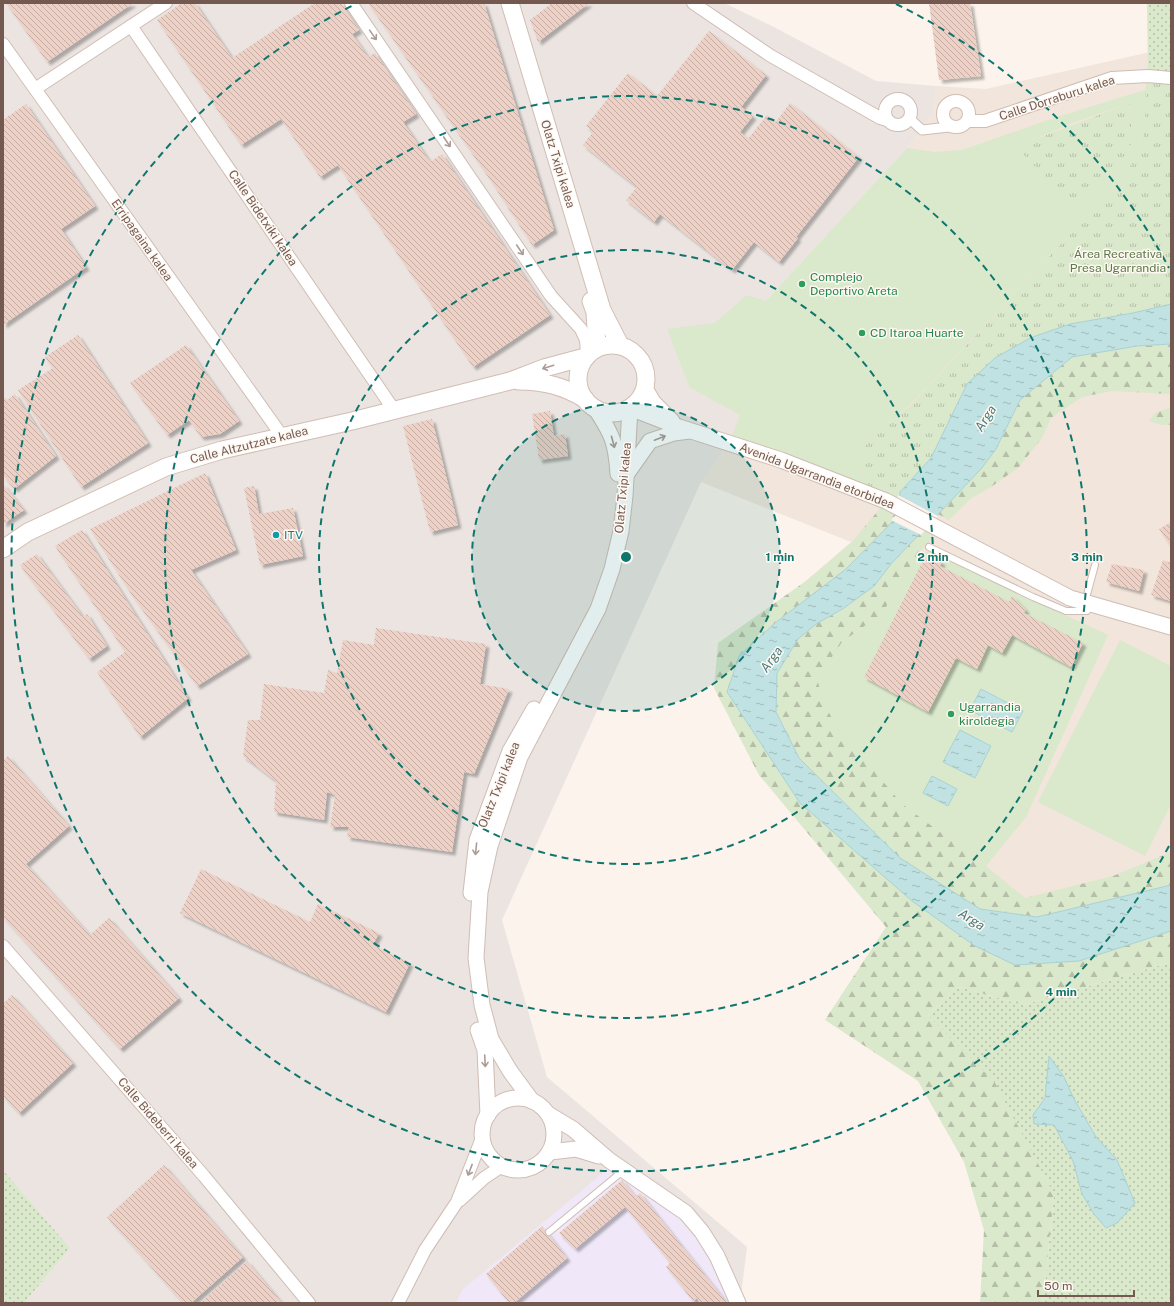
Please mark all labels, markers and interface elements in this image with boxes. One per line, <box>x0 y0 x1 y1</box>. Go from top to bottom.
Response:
one-way arrow <box>369 29 377 40</box>
street label: Calle Dorraburu kalea <box>997 73 1117 123</box>
street label: Olatz Txipi kalea <box>538 118 578 210</box>
one-way arrow <box>443 136 451 147</box>
street label: Calle Bidetxiki kalea <box>226 167 300 269</box>
street label: Erripagaina kalea <box>109 196 175 284</box>
one-way arrow <box>516 244 524 256</box>
park label: Área Recreativa Presa Ugarrandia <box>1070 247 1166 275</box>
place label: Complejo Deportivo Areta <box>810 270 898 298</box>
marker: Complejo Deportivo Areta <box>797 279 807 289</box>
place label: CD Itaroa Huarte <box>870 326 964 340</box>
marker: CD Itaroa Huarte <box>857 328 867 338</box>
one-way arrow <box>542 364 555 371</box>
water label: Arga <box>972 402 999 434</box>
street label: Calle Altzutzate kalea <box>189 424 309 466</box>
one-way arrow <box>653 433 665 441</box>
one-way arrow <box>610 435 618 448</box>
street label: Avenida Ugarrandia etorbidea <box>738 440 896 512</box>
street label: Olatz Txipi kalea <box>612 442 634 534</box>
place label: ITV <box>284 528 303 542</box>
marker: ITV <box>271 530 281 540</box>
centre of rings <box>619 550 633 564</box>
text: 1 min <box>766 550 794 564</box>
text: 2 min <box>917 550 949 564</box>
text: 3 min <box>1071 550 1103 564</box>
water label: Arga <box>757 644 786 675</box>
place label: Ugarrandia kiroldegia <box>959 700 1021 728</box>
marker: Ugarrandia kiroldegia <box>946 709 956 719</box>
street label: Olatz Txipi kalea <box>475 740 523 830</box>
one-way arrow <box>472 842 480 855</box>
water label: Arga <box>956 906 988 933</box>
text: 4 min <box>1045 985 1077 999</box>
one-way arrow <box>482 1054 489 1067</box>
street label: Calle Bideberri kalea <box>115 1075 201 1171</box>
one-way arrow <box>465 1163 473 1175</box>
scale bar <box>1038 1272 1134 1298</box>
text: 50 m <box>1044 1279 1072 1293</box>

